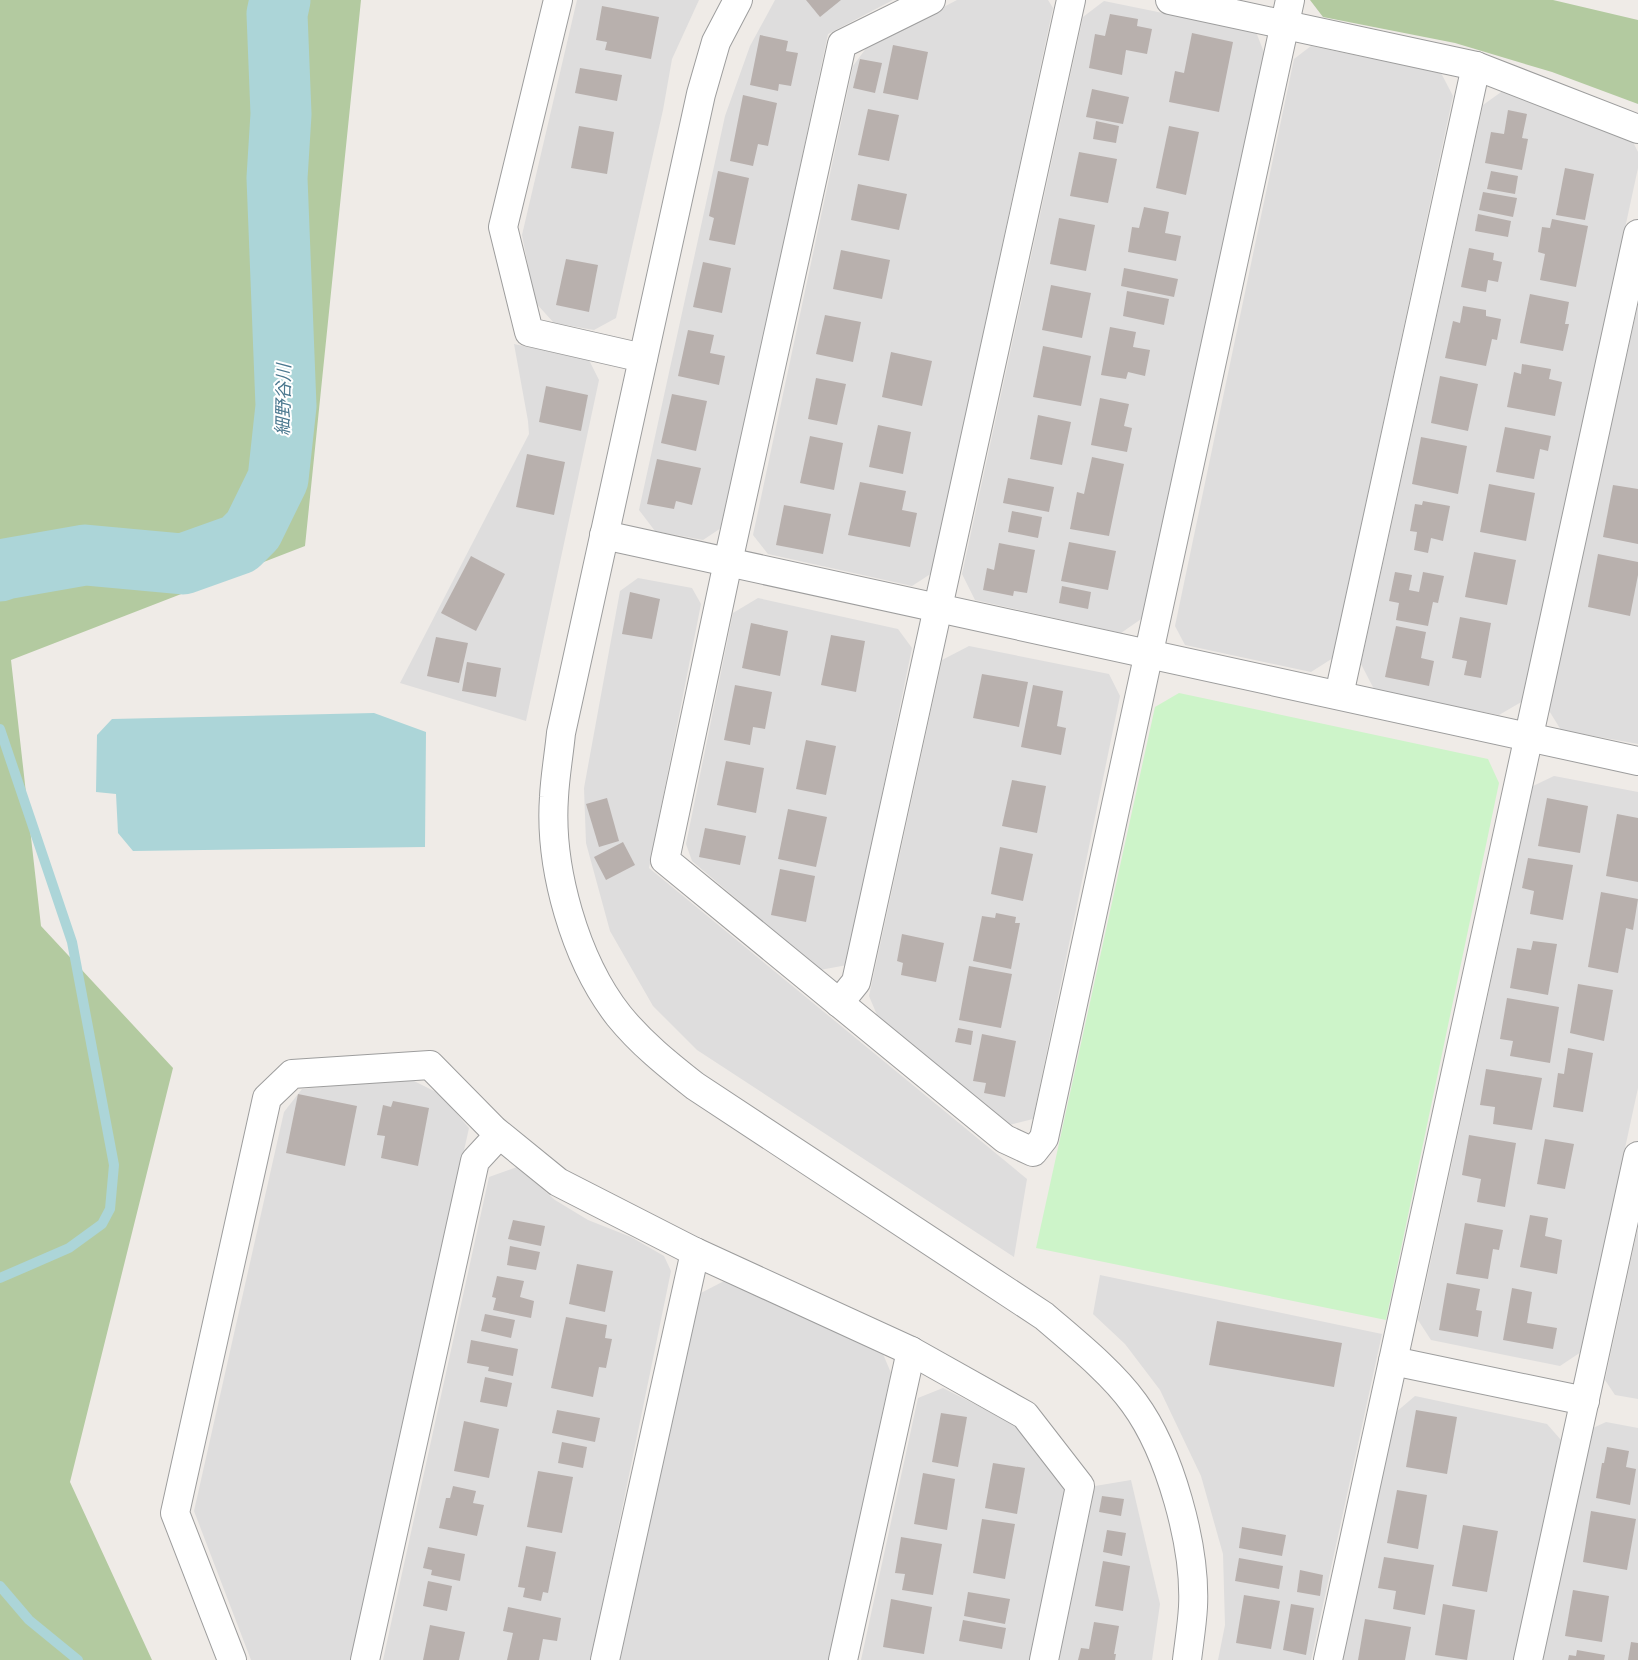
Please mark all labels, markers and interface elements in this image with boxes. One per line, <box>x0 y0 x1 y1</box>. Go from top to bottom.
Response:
water label: 細野谷川 <box>272 362 294 436</box>

